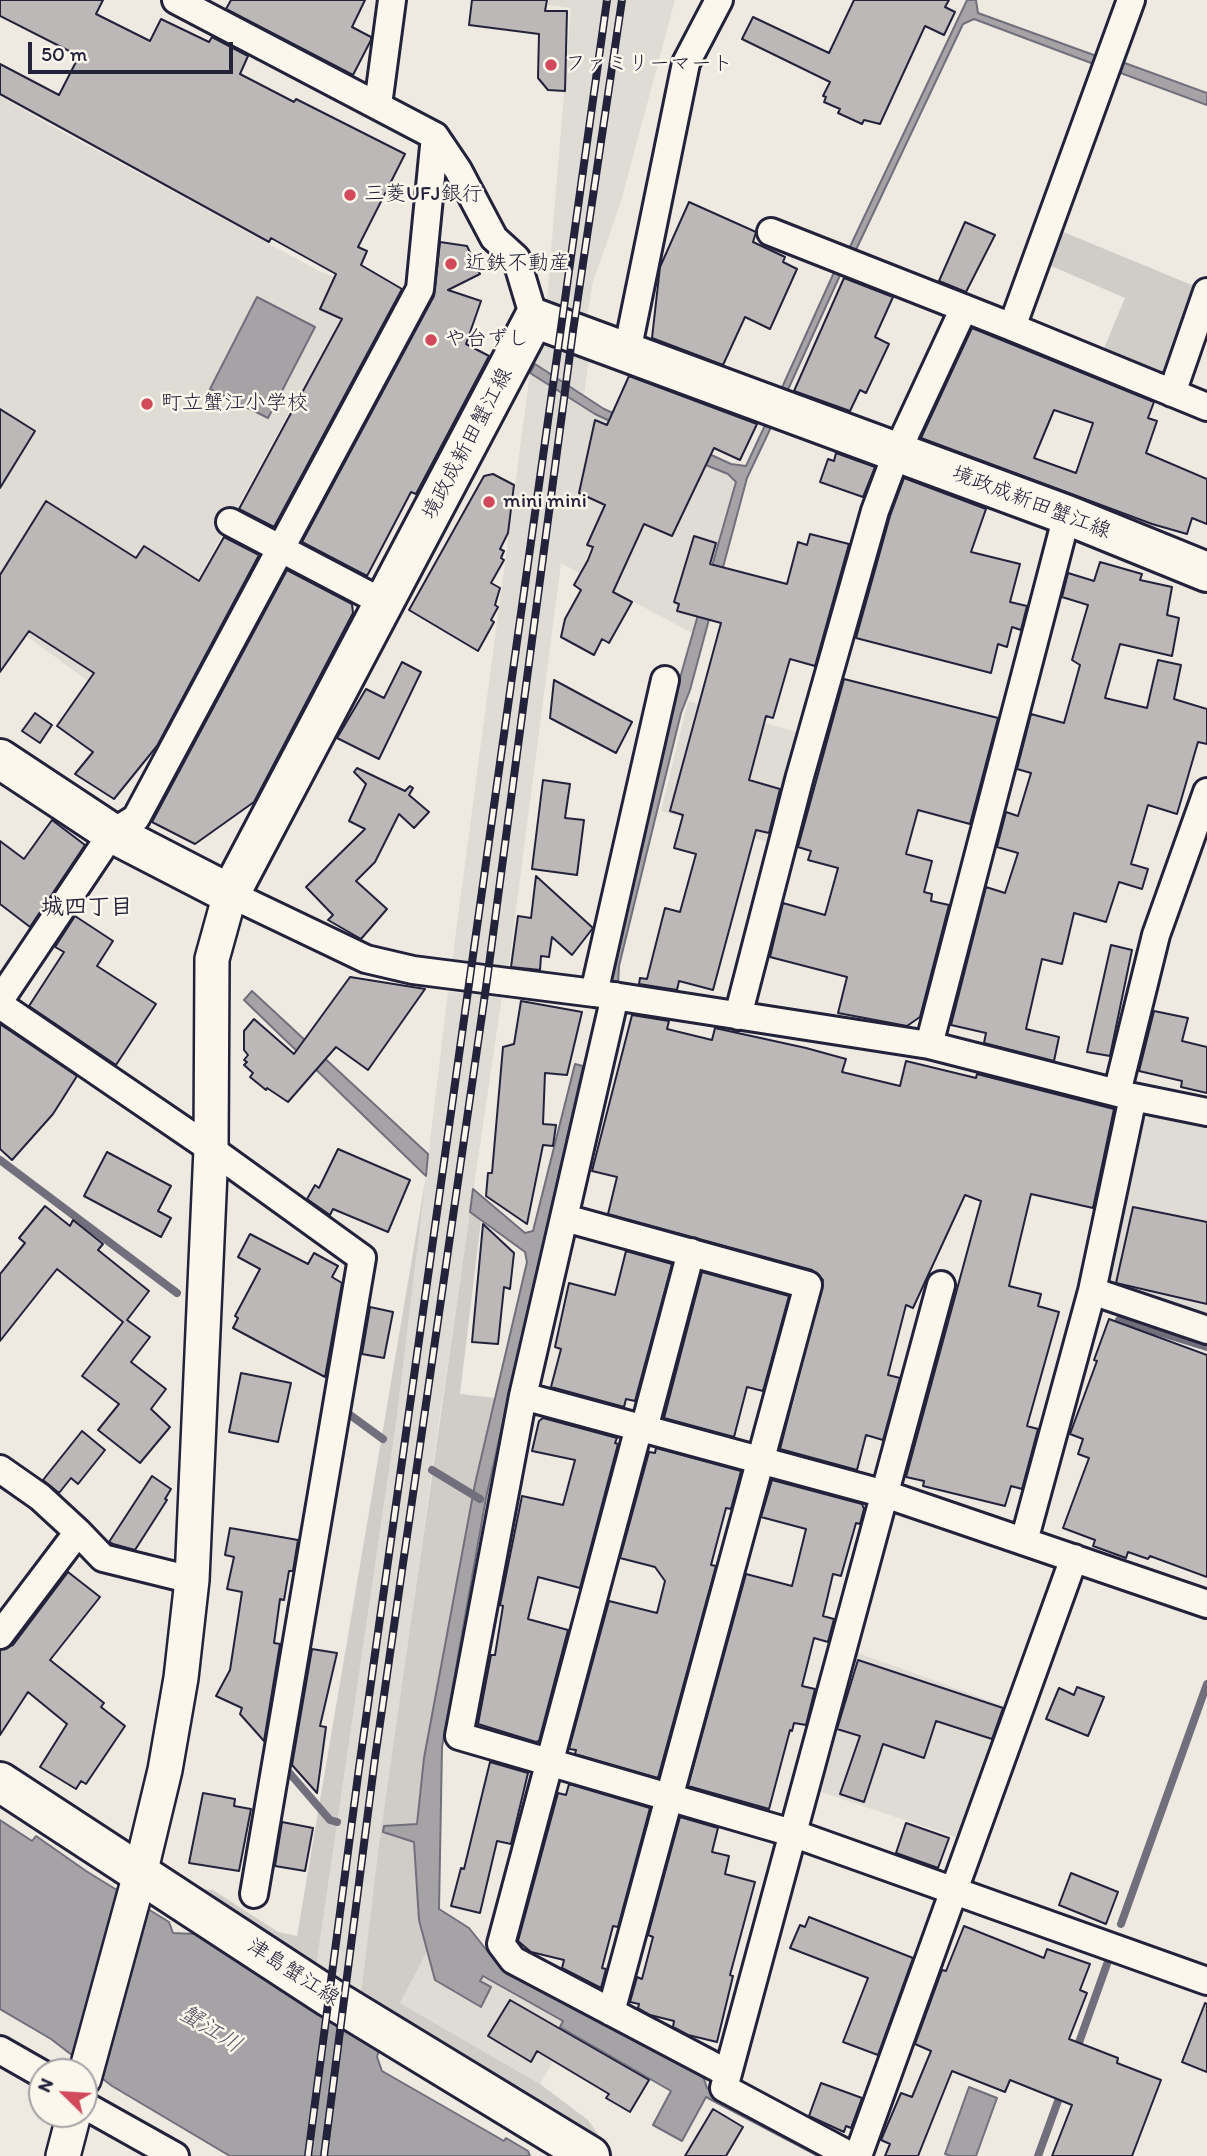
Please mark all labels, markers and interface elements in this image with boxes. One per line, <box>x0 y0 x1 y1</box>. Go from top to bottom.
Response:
scale bar <box>32 28 236 72</box>
text: 50 m <box>41 41 87 66</box>
place label: ファミリーマート <box>565 52 733 78</box>
marker: ファミリーマート <box>543 57 559 73</box>
place label: 三菱UFJ銀行 <box>364 182 482 208</box>
marker: 三菱UFJ銀行 <box>342 187 358 203</box>
place label: 近鉄不動産 <box>465 251 570 277</box>
marker: 近鉄不動産 <box>443 256 459 272</box>
place label: や台ずし <box>445 327 529 353</box>
marker: や台ずし <box>423 332 439 348</box>
street label: 境政成新田蟹江線 <box>417 364 519 524</box>
place label: 町立蟹江小学校 <box>161 391 308 417</box>
marker: 町立蟹江小学校 <box>139 396 155 412</box>
street label: 境政成新田蟹江線 <box>948 461 1114 545</box>
place label: mini mini <box>503 489 587 515</box>
marker: mini mini <box>481 494 497 510</box>
district label: 城四丁目 <box>41 894 133 922</box>
street label: 津島蟹江線 <box>242 1934 344 2012</box>
water label: 蟹江川 <box>173 2000 247 2060</box>
north arrow <box>28 2058 98 2128</box>
text: N <box>32 2075 58 2096</box>

